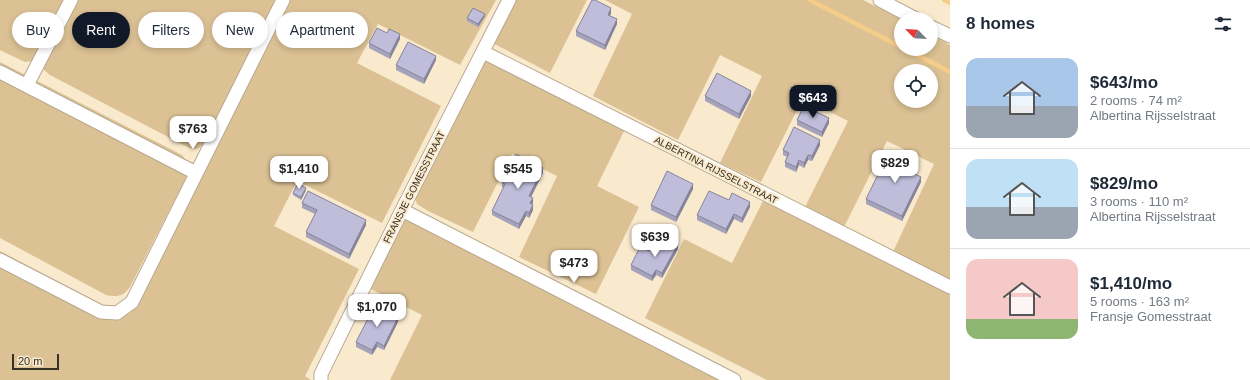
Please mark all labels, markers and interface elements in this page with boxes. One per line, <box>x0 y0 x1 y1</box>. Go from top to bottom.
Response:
chip: Buy <box>12 12 64 48</box>
chip: Rent <box>72 12 130 48</box>
chip: Filters <box>138 12 204 48</box>
chip: New <box>212 12 268 48</box>
chip: Apartment <box>276 12 368 48</box>
north arrow <box>894 12 938 56</box>
map controls <box>894 12 938 108</box>
icon: filters <box>1212 13 1234 35</box>
text: 8 homes <box>966 14 1035 33</box>
button: locate <box>894 64 938 108</box>
text: $643/mo <box>1090 73 1158 92</box>
icon: home <box>998 74 1046 122</box>
pin: $643 <box>789 85 837 119</box>
text: $643 <box>799 90 827 105</box>
text: 2 rooms · 74 m² <box>1090 93 1182 108</box>
text: Albertina Rijsselstraat <box>1090 108 1216 123</box>
pin: $763 <box>169 116 217 150</box>
text: $763 <box>179 121 207 136</box>
street label: FRANSJE GOMESSTRAAT <box>381 129 447 245</box>
street label: ALBERTINA RIJSSELSTRAAT <box>653 134 779 206</box>
pin: $829 <box>871 150 919 184</box>
text: $829 <box>881 155 909 170</box>
pin: $1,410 <box>266 156 332 190</box>
pin: $545 <box>494 156 542 190</box>
text: $1,410 <box>279 161 319 176</box>
text: $545 <box>504 161 532 176</box>
text: $829/mo <box>1090 174 1158 193</box>
icon: home <box>998 175 1046 223</box>
text: 3 rooms · 110 m² <box>1090 194 1188 209</box>
text: Albertina Rijsselstraat <box>1090 209 1216 224</box>
pin: $639 <box>631 224 679 258</box>
text: $639 <box>641 229 669 244</box>
pin: $473 <box>550 250 598 284</box>
text: $473 <box>560 255 588 270</box>
text: $1,410/mo <box>1090 274 1172 293</box>
icon: home <box>998 275 1046 323</box>
pin: $1,070 <box>344 294 410 328</box>
text: 5 rooms · 163 m² <box>1090 294 1189 309</box>
text: $1,070 <box>357 299 397 314</box>
text: Fransje Gomesstraat <box>1090 309 1211 324</box>
scale bar <box>12 352 59 371</box>
text: 20 m <box>18 355 42 367</box>

